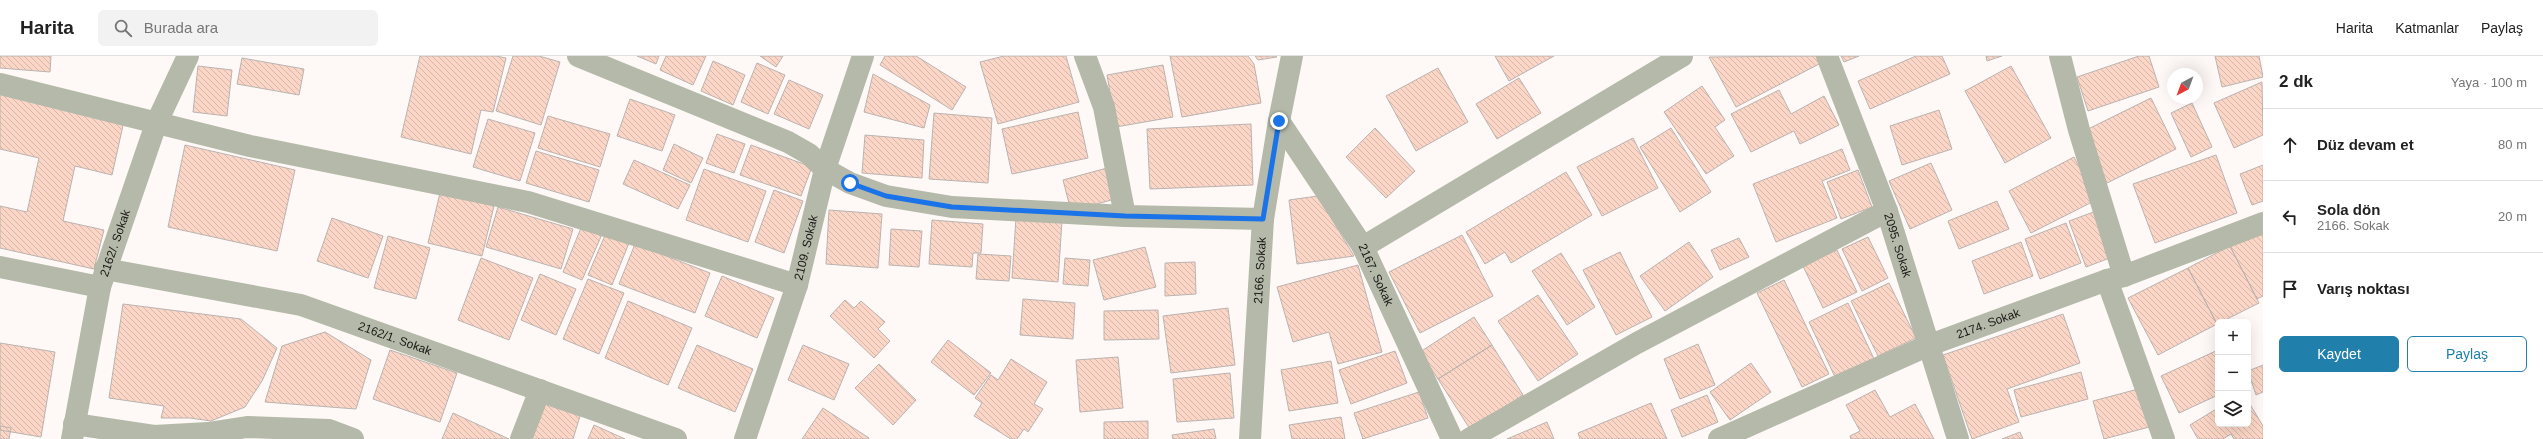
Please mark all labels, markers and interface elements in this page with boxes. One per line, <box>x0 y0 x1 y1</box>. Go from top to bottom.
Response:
search box <box>98 10 378 46</box>
text: Harita <box>20 17 74 38</box>
icon: search <box>112 17 134 39</box>
text: Burada ara <box>144 19 218 36</box>
text: Harita <box>2336 20 2373 36</box>
text: Katmanlar <box>2395 20 2459 36</box>
text: Paylaş <box>2481 20 2523 36</box>
north arrow <box>2167 68 2203 104</box>
text: 2 dk <box>2279 72 2313 91</box>
text: Yaya · 100 m <box>2451 75 2527 90</box>
route end <box>1270 112 1288 130</box>
icon: ahead <box>2279 134 2301 156</box>
text: Düz devam et <box>2317 136 2414 153</box>
text: 80 m <box>2498 137 2527 152</box>
route start <box>841 174 859 192</box>
text: Sola dön <box>2317 201 2380 218</box>
icon: left <box>2279 206 2301 228</box>
street label: 2162/. Sokak <box>97 207 133 279</box>
text: 20 m <box>2498 209 2527 224</box>
street label: 2095. Sokak <box>1881 211 1915 280</box>
street label: 2109. Sokak <box>791 213 821 282</box>
text: 2166. Sokak <box>2317 218 2389 233</box>
street label: 2166. Sokak <box>1251 236 1269 304</box>
street label: 2167. Sokak <box>1355 241 1397 309</box>
icon: arrive <box>2279 278 2301 300</box>
text: Varış noktası <box>2317 280 2410 297</box>
street label: 2174. Sokak <box>1954 305 2023 342</box>
street label: 2162/1. Sokak <box>356 319 434 358</box>
map controls <box>2215 319 2251 427</box>
button: + <box>2215 319 2251 355</box>
button: Kaydet <box>2279 336 2399 372</box>
button: Paylaş <box>2407 336 2527 372</box>
button: − <box>2215 355 2251 391</box>
button: layers <box>2215 391 2251 427</box>

